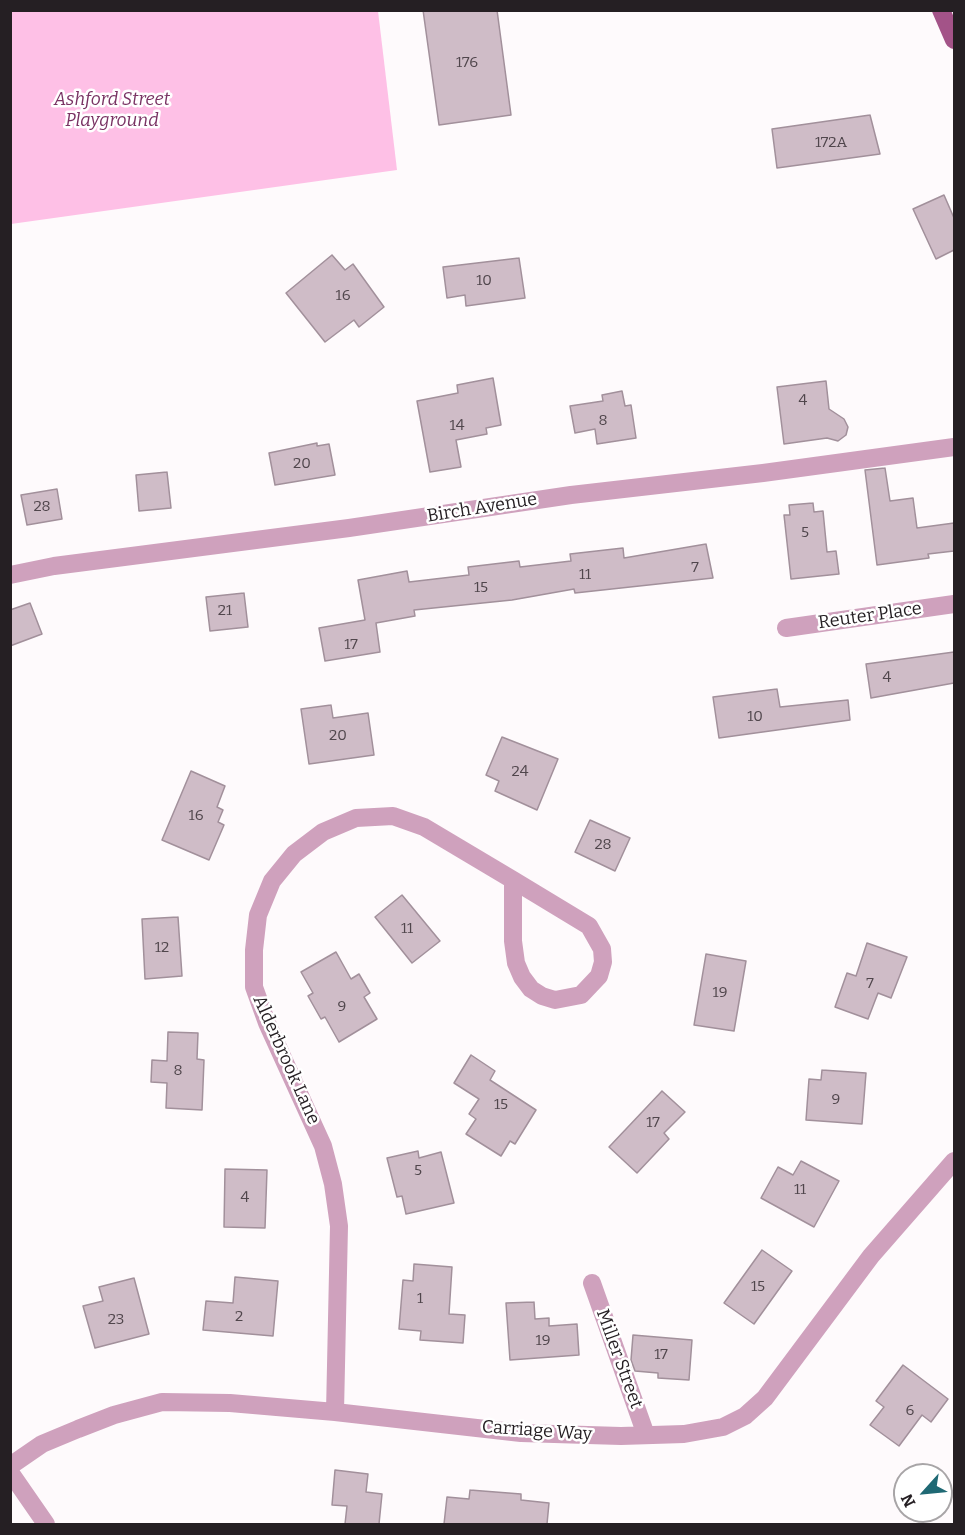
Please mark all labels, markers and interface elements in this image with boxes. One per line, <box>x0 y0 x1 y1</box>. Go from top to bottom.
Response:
house number: 176 <box>456 54 478 72</box>
park label: Ashford Street Playground <box>54 89 170 132</box>
house number: 172A <box>815 134 847 152</box>
house number: 10 <box>476 272 492 290</box>
house number: 16 <box>336 287 350 305</box>
house number: 4 <box>799 392 807 410</box>
house number: 8 <box>598 412 608 430</box>
house number: 14 <box>450 417 464 435</box>
house number: 20 <box>293 455 311 473</box>
street label: Birch Avenue <box>425 489 539 527</box>
house number: 28 <box>33 498 51 516</box>
house number: 5 <box>801 524 809 542</box>
house number: 7 <box>691 559 699 577</box>
house number: 11 <box>579 566 591 584</box>
house number: 15 <box>474 579 488 597</box>
street label: Reuter Place <box>817 598 923 634</box>
house number: 21 <box>218 602 232 620</box>
house number: 17 <box>344 636 358 654</box>
house number: 4 <box>883 669 891 687</box>
house number: 10 <box>747 708 763 726</box>
house number: 20 <box>329 727 347 745</box>
house number: 24 <box>512 763 528 781</box>
house number: 16 <box>189 807 203 825</box>
house number: 28 <box>594 836 612 854</box>
house number: 11 <box>401 920 413 938</box>
house number: 12 <box>155 939 169 957</box>
house number: 7 <box>866 975 874 993</box>
house number: 19 <box>713 984 727 1002</box>
street label: Alderbrook Lane <box>248 992 324 1128</box>
house number: 9 <box>338 998 346 1016</box>
house number: 8 <box>173 1062 183 1080</box>
house number: 9 <box>832 1091 840 1109</box>
house number: 15 <box>494 1096 508 1114</box>
house number: 17 <box>646 1114 660 1132</box>
house number: 5 <box>414 1162 422 1180</box>
house number: 11 <box>794 1181 806 1199</box>
house number: 4 <box>241 1189 249 1207</box>
house number: 15 <box>751 1278 765 1296</box>
house number: 1 <box>417 1290 423 1308</box>
street label: Miller Street <box>591 1306 647 1412</box>
house number: 2 <box>235 1308 243 1326</box>
house number: 23 <box>108 1311 124 1329</box>
house number: 19 <box>536 1332 550 1350</box>
house number: 17 <box>654 1346 668 1364</box>
house number: 6 <box>906 1402 914 1420</box>
street label: Carriage Way <box>481 1416 593 1446</box>
north arrow <box>893 1463 953 1523</box>
text: N <box>897 1491 920 1510</box>

